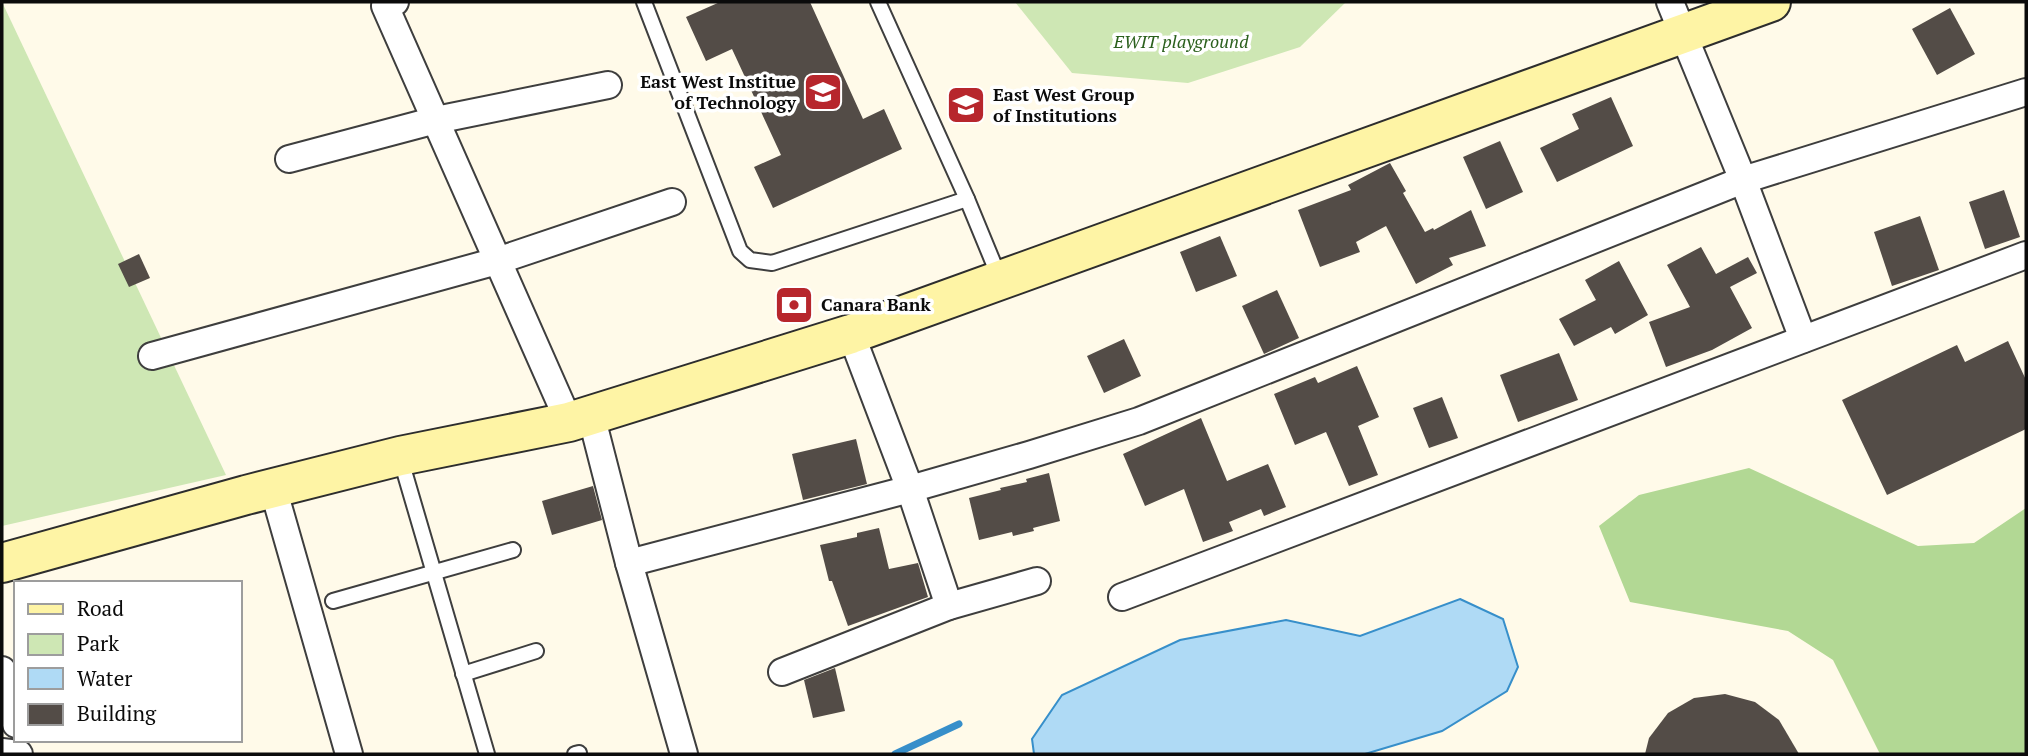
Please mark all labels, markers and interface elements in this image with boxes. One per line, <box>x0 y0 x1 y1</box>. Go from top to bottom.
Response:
park label: EWIT playground <box>1112 29 1249 53</box>
place label: East West Institue of Technology <box>640 69 796 114</box>
school or university icon: East West Institue of Technology <box>802 71 844 113</box>
place label: East West Group of Institutions <box>993 82 1135 127</box>
school or university icon: East West Group of Institutions <box>945 84 987 126</box>
bank icon: Canara Bank <box>773 284 815 326</box>
place label: Canara Bank <box>821 292 931 316</box>
legend <box>14 581 242 742</box>
text: Road <box>77 594 124 622</box>
text: Park <box>77 629 119 657</box>
text: Water <box>77 664 132 692</box>
text: Building <box>77 699 157 727</box>

